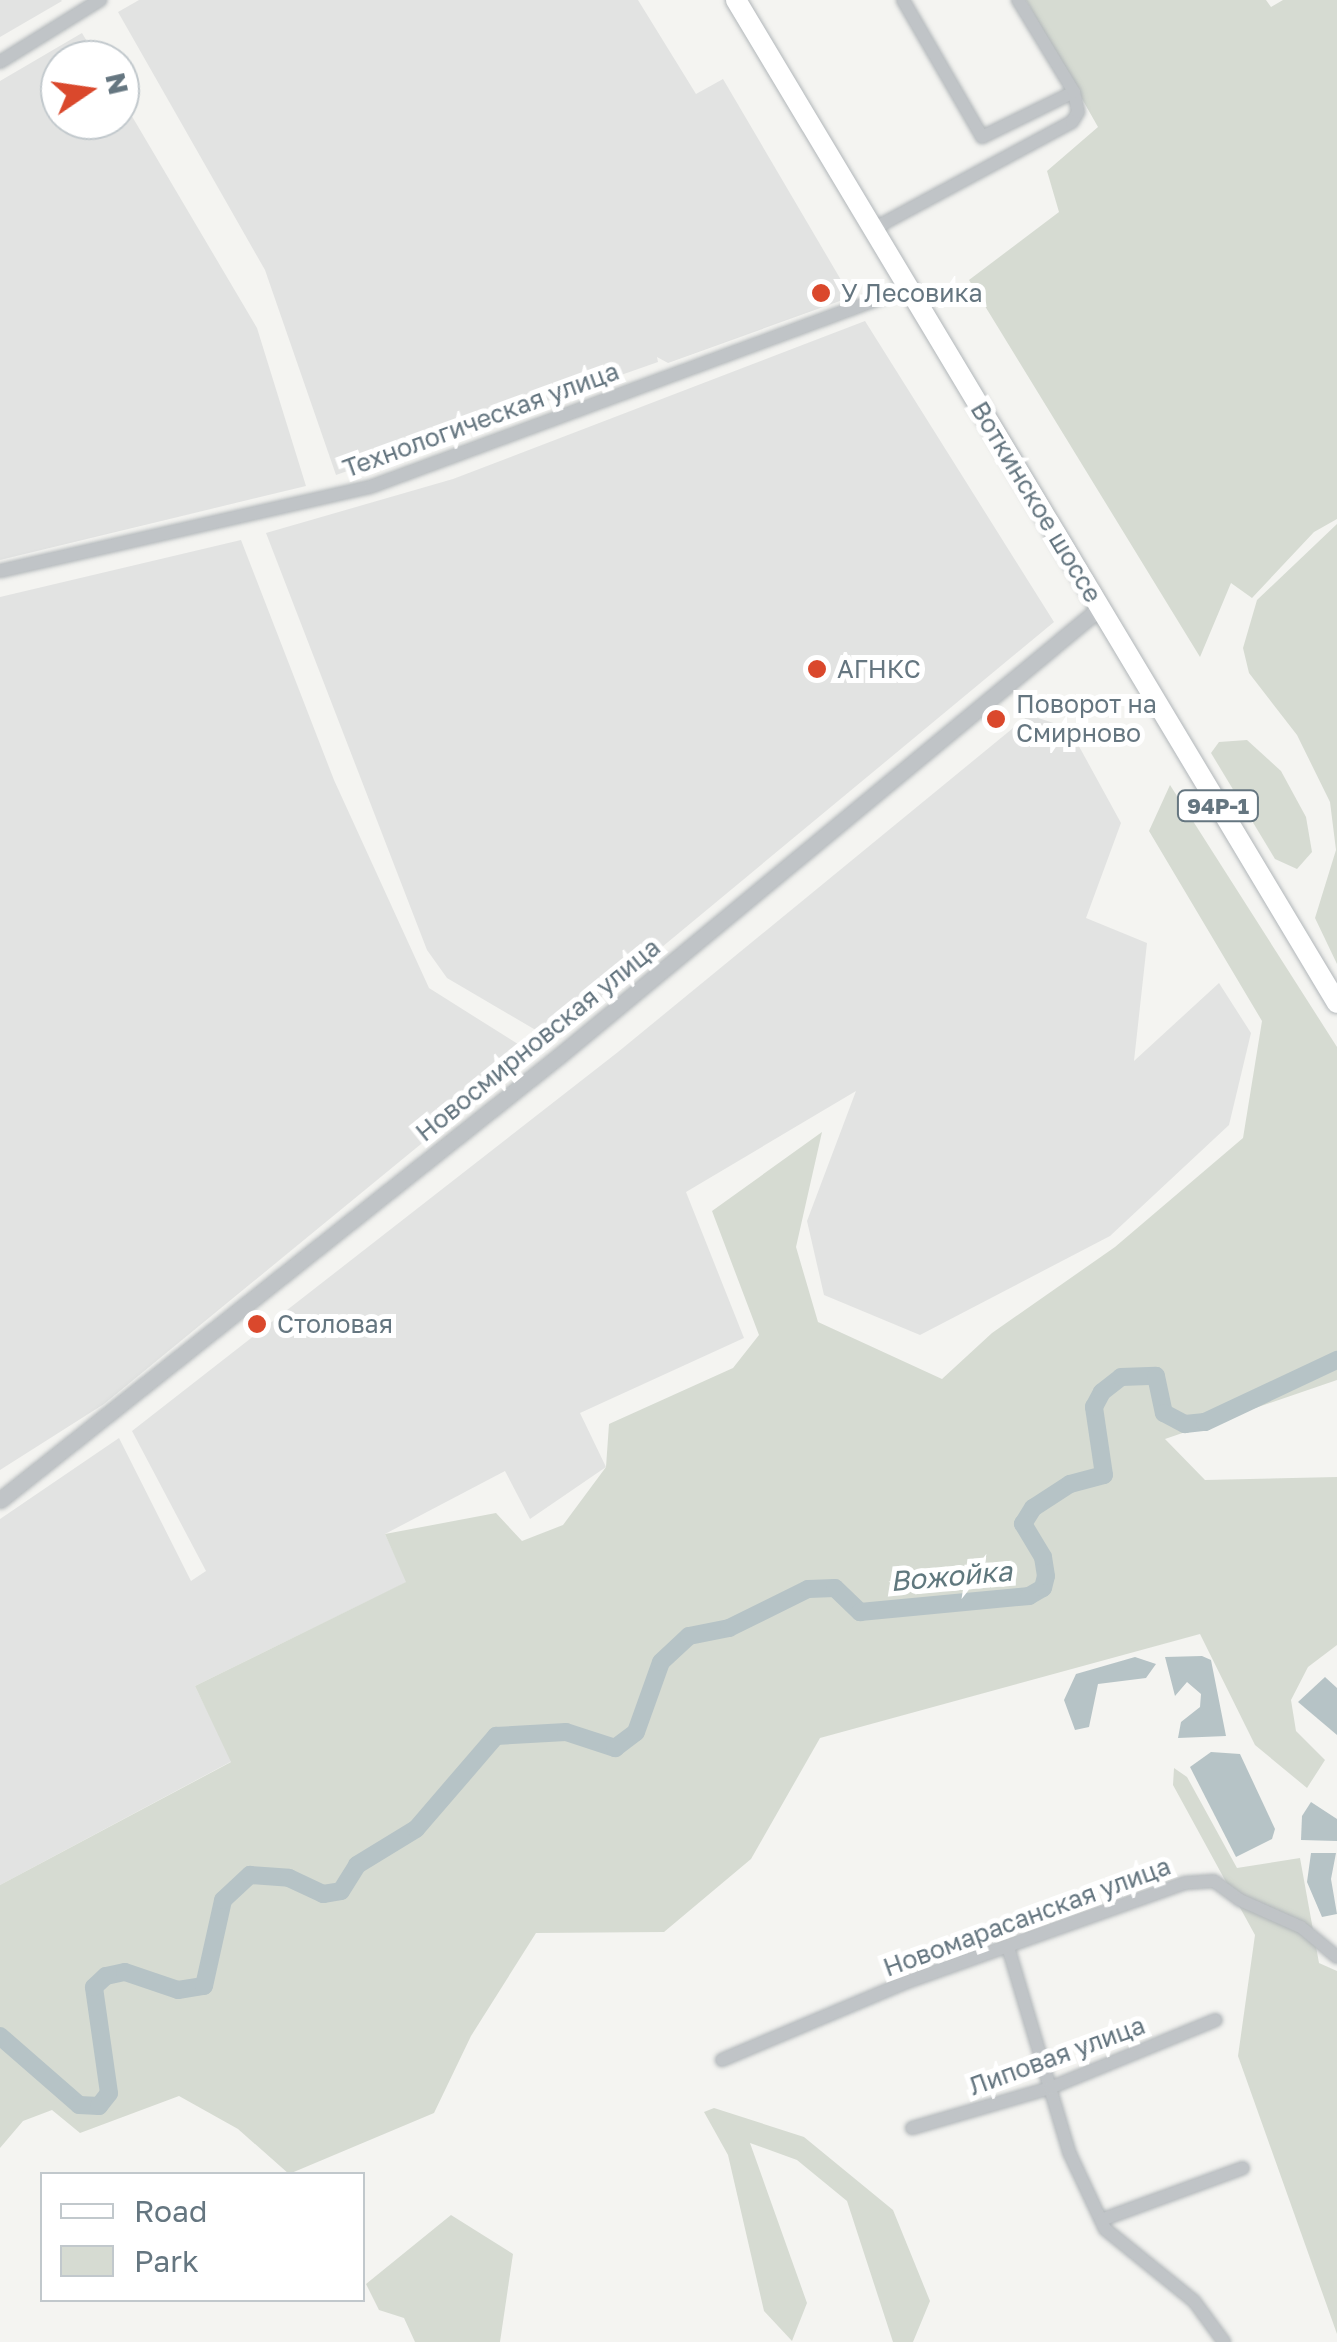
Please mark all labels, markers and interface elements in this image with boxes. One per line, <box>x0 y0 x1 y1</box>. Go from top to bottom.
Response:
north arrow <box>40 40 140 140</box>
text: N <box>99 70 136 98</box>
place label: У Лесовика <box>841 278 983 308</box>
marker: У Лесовика <box>810 282 832 304</box>
street label: Технологическая улица <box>339 356 623 484</box>
street label: Воткинское шоссе <box>964 396 1108 608</box>
place label: АГНКС <box>837 654 921 684</box>
marker: АГНКС <box>806 658 828 680</box>
place label: Поворот на Смирново <box>1016 690 1157 749</box>
marker: Поворот на Смирново <box>985 708 1007 730</box>
road number: 94Р-1 <box>1176 789 1260 823</box>
street label: Новосмирновская улица <box>410 932 666 1148</box>
place label: Столовая <box>277 1309 393 1339</box>
marker: Столовая <box>246 1313 268 1335</box>
water label: Вожойка <box>889 1554 1013 1598</box>
street label: Новомарасанская улица <box>879 1851 1175 1983</box>
street label: Липовая улица <box>965 2010 1149 2102</box>
legend <box>40 2172 365 2302</box>
text: Road <box>134 2193 208 2229</box>
text: Park <box>134 2243 199 2279</box>

